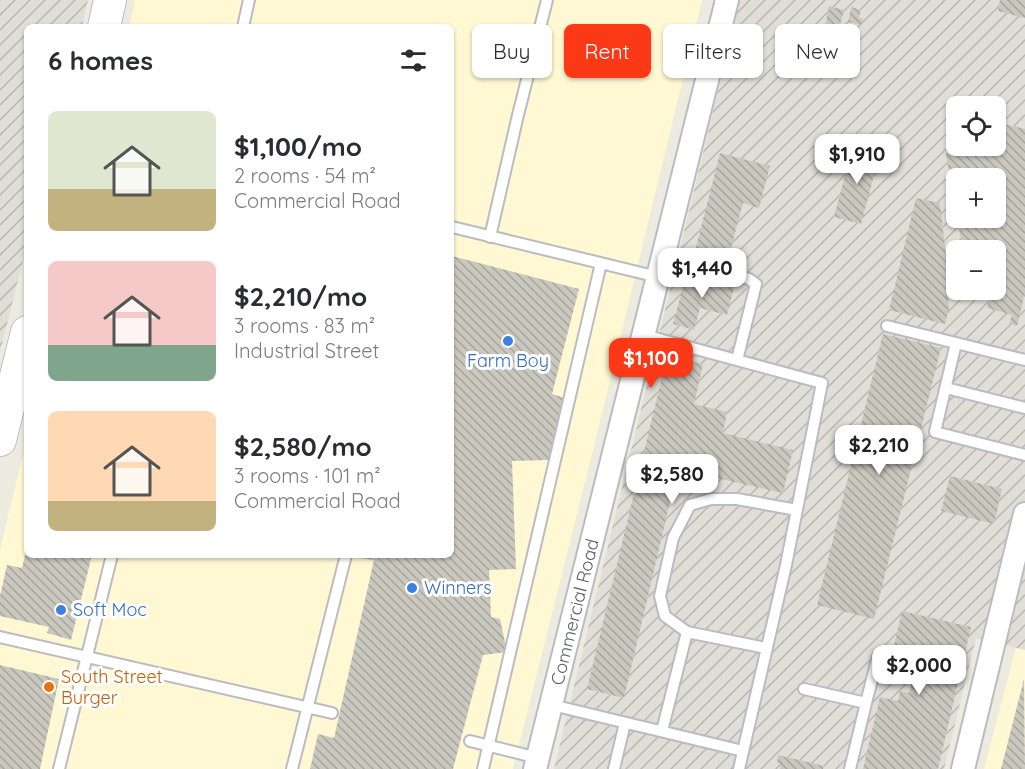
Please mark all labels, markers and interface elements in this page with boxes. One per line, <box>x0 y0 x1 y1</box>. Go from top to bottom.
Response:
chip: Buy <box>472 24 552 78</box>
chip: Rent <box>564 24 651 78</box>
chip: Filters <box>663 24 763 78</box>
chip: New <box>775 24 860 78</box>
text: 6 homes <box>48 44 153 77</box>
icon: filters <box>397 44 430 77</box>
map controls <box>946 96 1006 300</box>
button: locate <box>946 96 1006 156</box>
text: $1,100/mo <box>234 130 362 163</box>
pin: $1,910 <box>808 134 906 185</box>
icon: home <box>96 135 168 207</box>
text: $1,910 <box>829 141 885 166</box>
text: 2 rooms · 54 m² <box>234 163 376 188</box>
button: + <box>946 168 1006 228</box>
text: Commercial Road <box>234 188 401 213</box>
button: − <box>946 240 1006 300</box>
pin: $1,440 <box>653 248 751 299</box>
text: $1,440 <box>671 255 733 280</box>
text: $2,210/mo <box>234 280 367 313</box>
icon: home <box>96 285 168 357</box>
text: 3 rooms · 83 m² <box>234 313 375 338</box>
marker: Farm Boy <box>501 334 515 348</box>
text: Industrial Street <box>234 338 379 363</box>
pin: $1,100 <box>602 338 700 389</box>
text: $1,100 <box>623 345 679 370</box>
place label: Farm Boy <box>467 349 549 372</box>
pin: $2,210 <box>830 425 928 476</box>
text: $2,580/mo <box>234 430 372 463</box>
text: $2,210 <box>849 432 909 457</box>
icon: home <box>96 435 168 507</box>
pin: $2,580 <box>623 454 721 505</box>
text: $2,580 <box>640 461 704 486</box>
text: 3 rooms · 101 m² <box>234 463 381 488</box>
text: Commercial Road <box>234 488 401 513</box>
street label: Commercial Road <box>545 536 604 687</box>
place label: Winners <box>424 576 492 599</box>
marker: Winners <box>405 581 419 595</box>
place label: Soft Moc <box>73 598 147 621</box>
marker: Soft Moc <box>54 603 68 617</box>
pin: $2,000 <box>870 645 968 696</box>
text: $2,000 <box>886 652 952 677</box>
place label: South Street Burger <box>61 665 163 709</box>
marker: South Street Burger <box>42 680 56 694</box>

